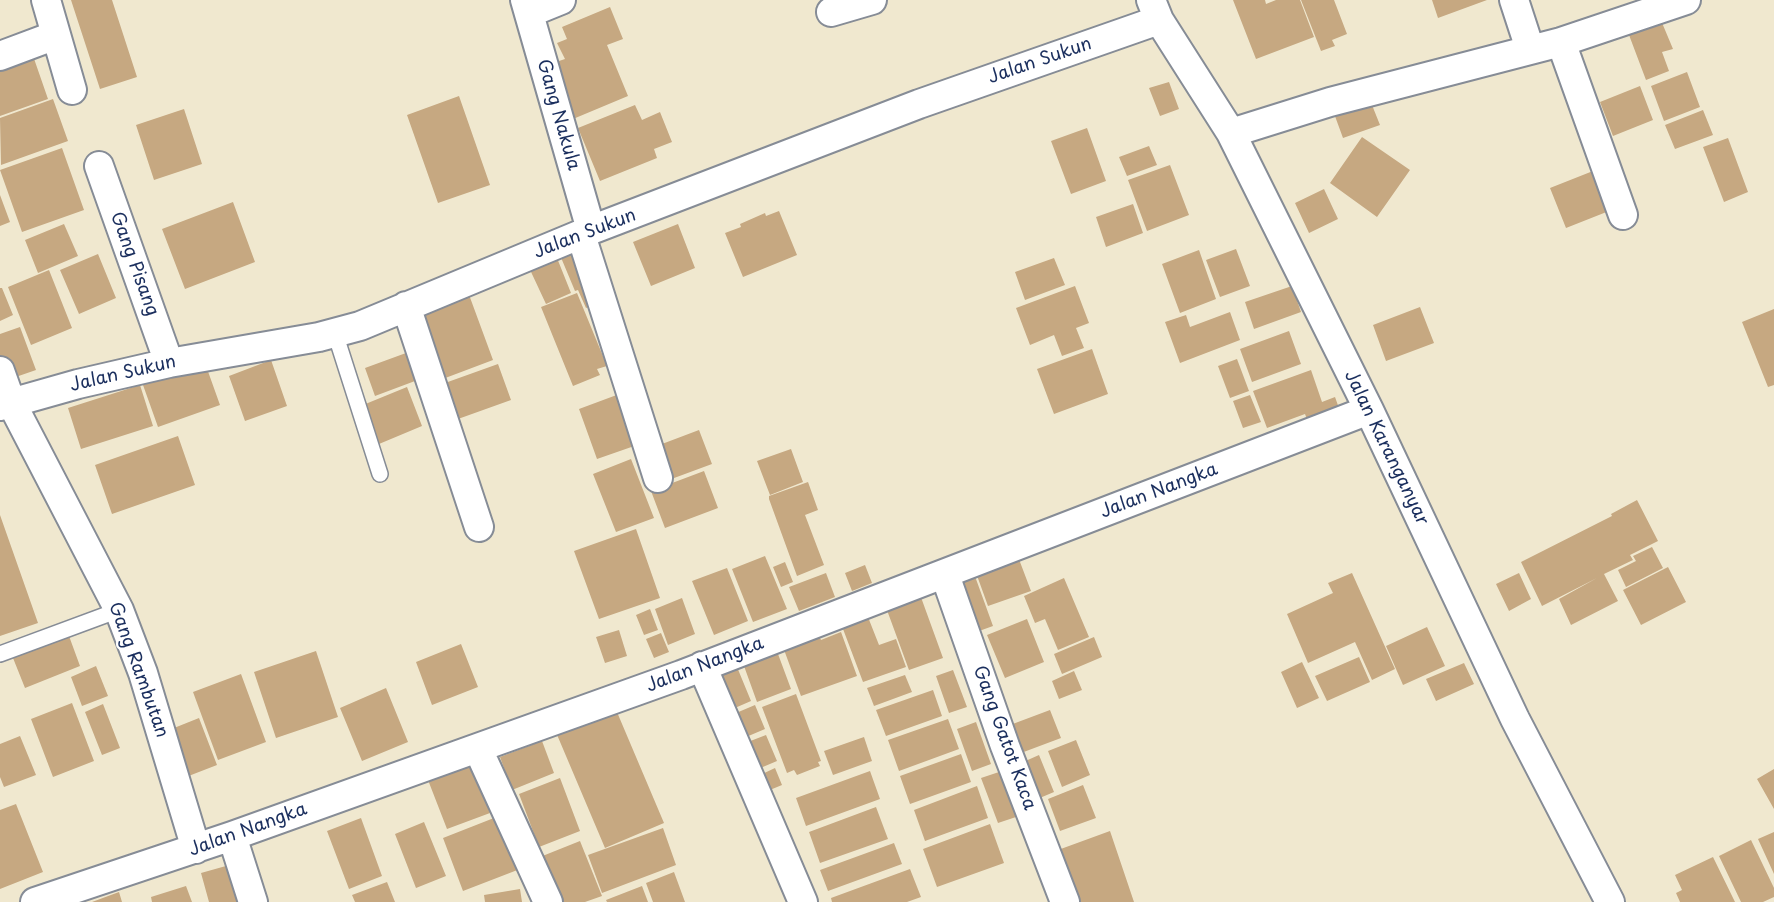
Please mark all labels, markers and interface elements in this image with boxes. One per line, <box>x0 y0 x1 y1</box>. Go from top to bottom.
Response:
street label: Jalan Sukun <box>985 33 1095 89</box>
street label: Gang Nakula <box>532 57 584 173</box>
street label: Jalan Sukun <box>531 205 639 263</box>
street label: Gang Pisang <box>105 209 163 319</box>
street label: Jalan Sukun <box>68 351 178 397</box>
street label: Jalan Karanganyar <box>1339 367 1433 529</box>
street label: Jalan Nangka <box>1097 459 1221 523</box>
street label: Gang Rambutan <box>103 599 173 741</box>
street label: Jalan Nangka <box>643 633 767 697</box>
street label: Gang Gatot Kaca <box>968 663 1040 813</box>
street label: Jalan Nangka <box>186 799 310 861</box>

